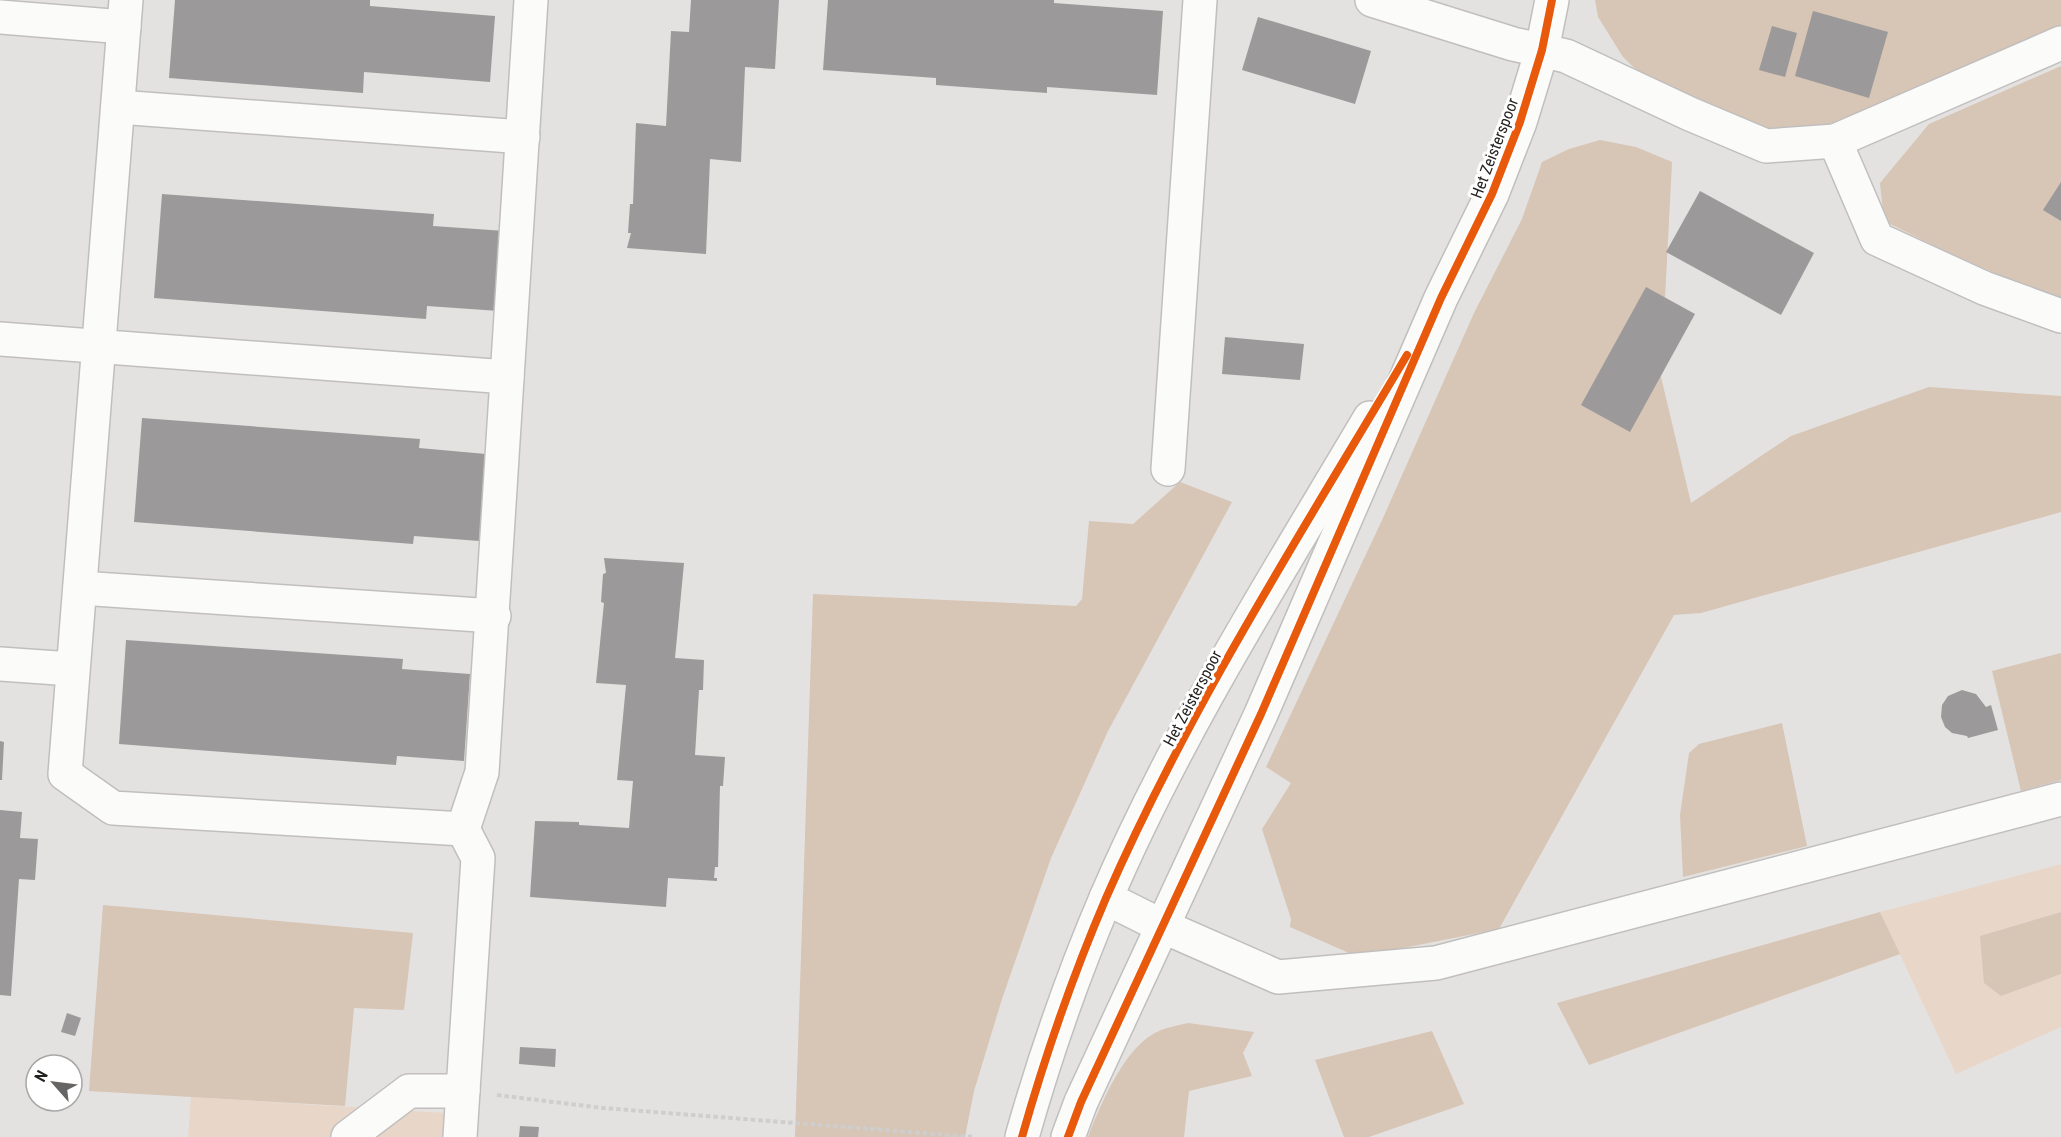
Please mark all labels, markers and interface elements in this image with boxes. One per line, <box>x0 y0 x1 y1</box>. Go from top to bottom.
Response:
street label: Het Zeisterspoor <box>1467 95 1522 201</box>
street label: Het Zeisterspoor <box>1159 647 1226 749</box>
north arrow <box>24 1053 84 1113</box>
text: N <box>31 1067 52 1085</box>

